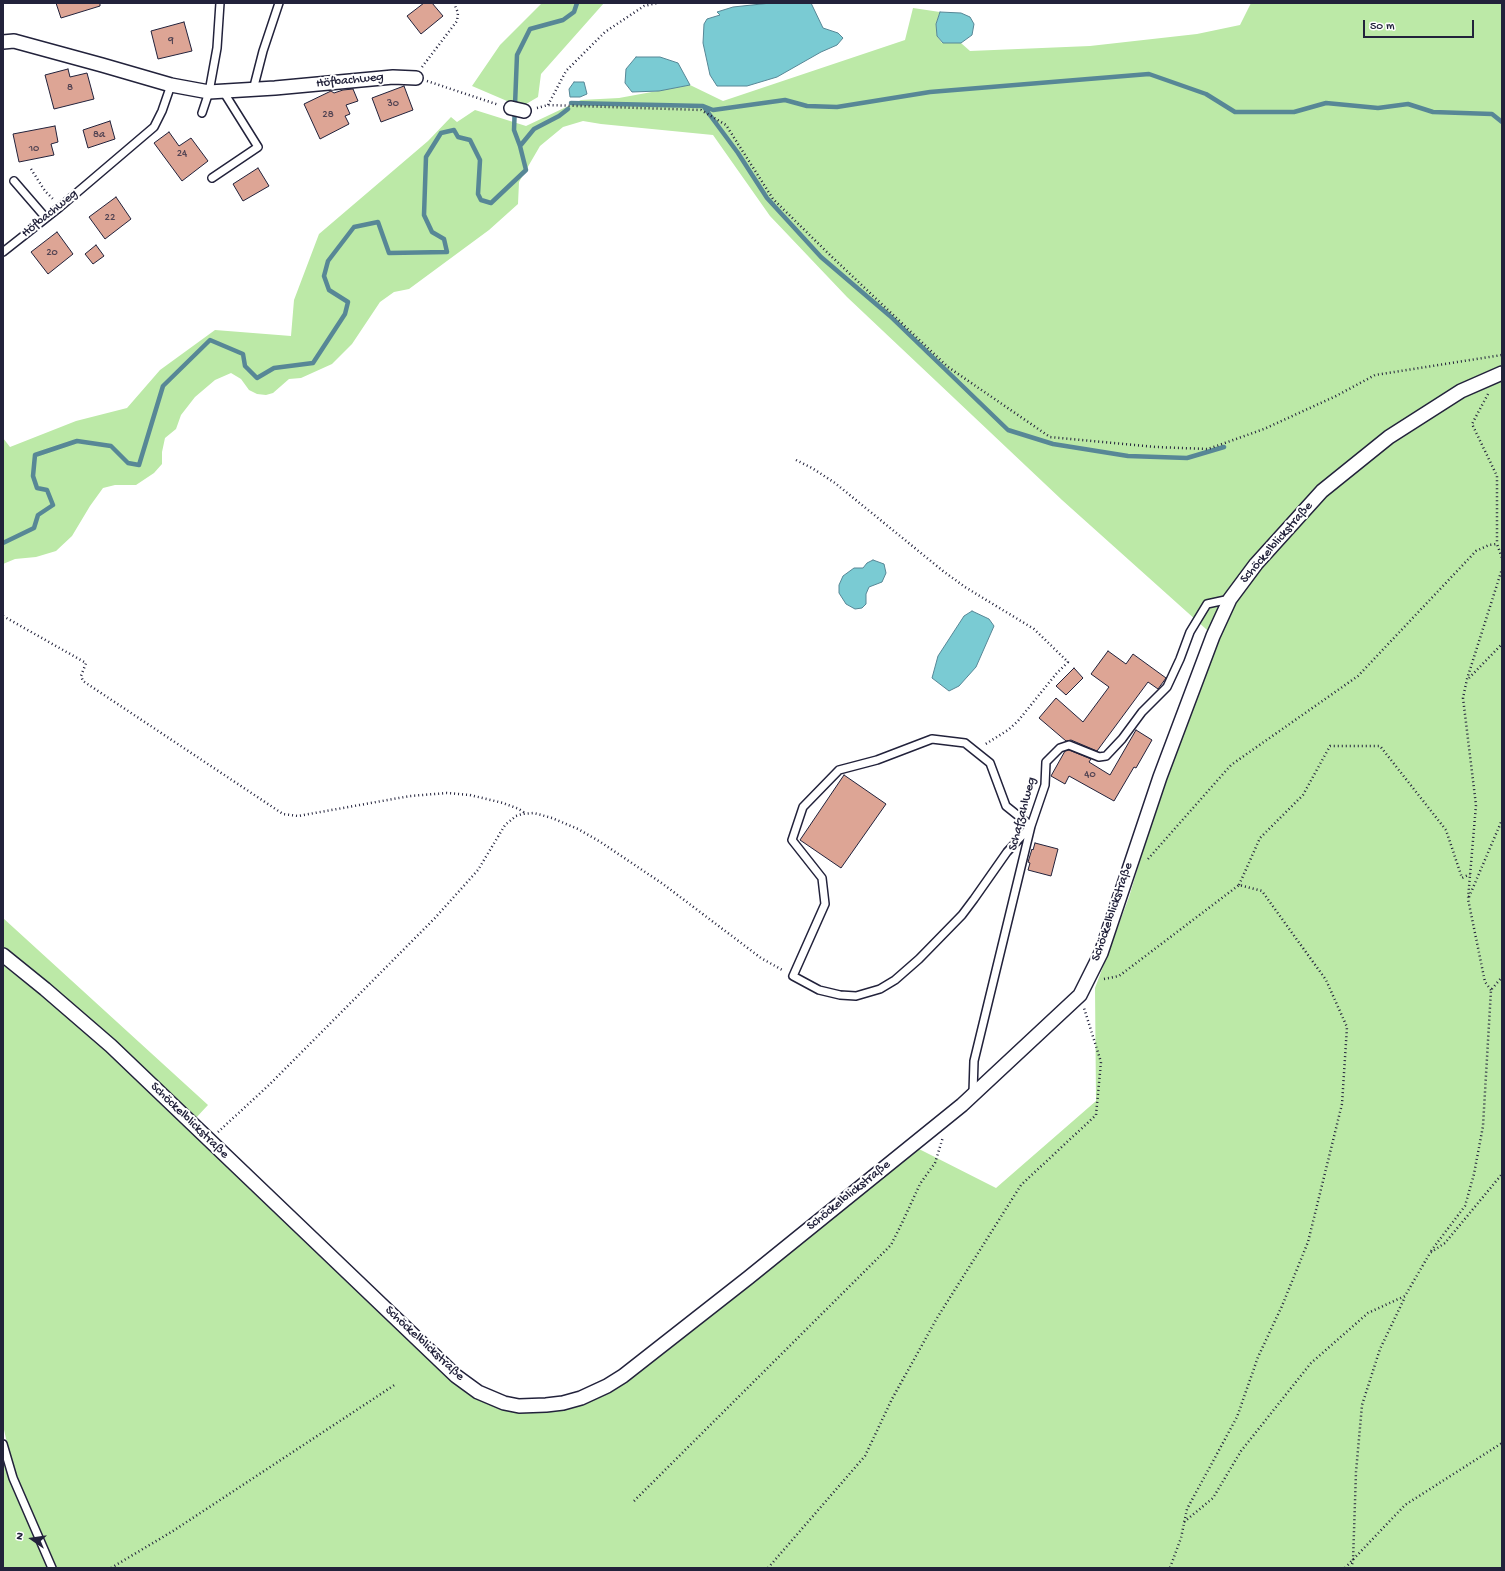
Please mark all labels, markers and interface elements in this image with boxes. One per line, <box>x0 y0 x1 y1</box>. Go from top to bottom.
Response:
scale bar <box>1365 12 1476 38</box>
text: 50 m <box>1370 20 1395 34</box>
house number: 9 <box>168 34 174 48</box>
street label: Höfbachweg <box>315 70 385 92</box>
house number: 8 <box>67 81 73 95</box>
house number: 30 <box>387 97 399 111</box>
house number: 28 <box>322 108 334 122</box>
house number: 8a <box>93 128 105 142</box>
house number: 10 <box>29 142 39 156</box>
house number: 24 <box>177 147 187 161</box>
street label: Höfbachweg <box>19 187 81 241</box>
house number: 22 <box>105 211 115 225</box>
house number: 20 <box>46 246 58 260</box>
street label: Schöckelblickstraße <box>1237 499 1317 587</box>
house number: 40 <box>1084 768 1096 782</box>
street label: Schafzahlweg <box>1006 775 1040 853</box>
street label: Schöckelblickstraße <box>1089 861 1137 963</box>
street label: Schöckelblickstraße <box>146 1080 232 1162</box>
street label: Schöckelblickstraße <box>804 1157 894 1235</box>
street label: Schöckelblickstraße <box>381 1303 467 1385</box>
north arrow <box>12 1519 52 1559</box>
text: N <box>14 1531 27 1541</box>

